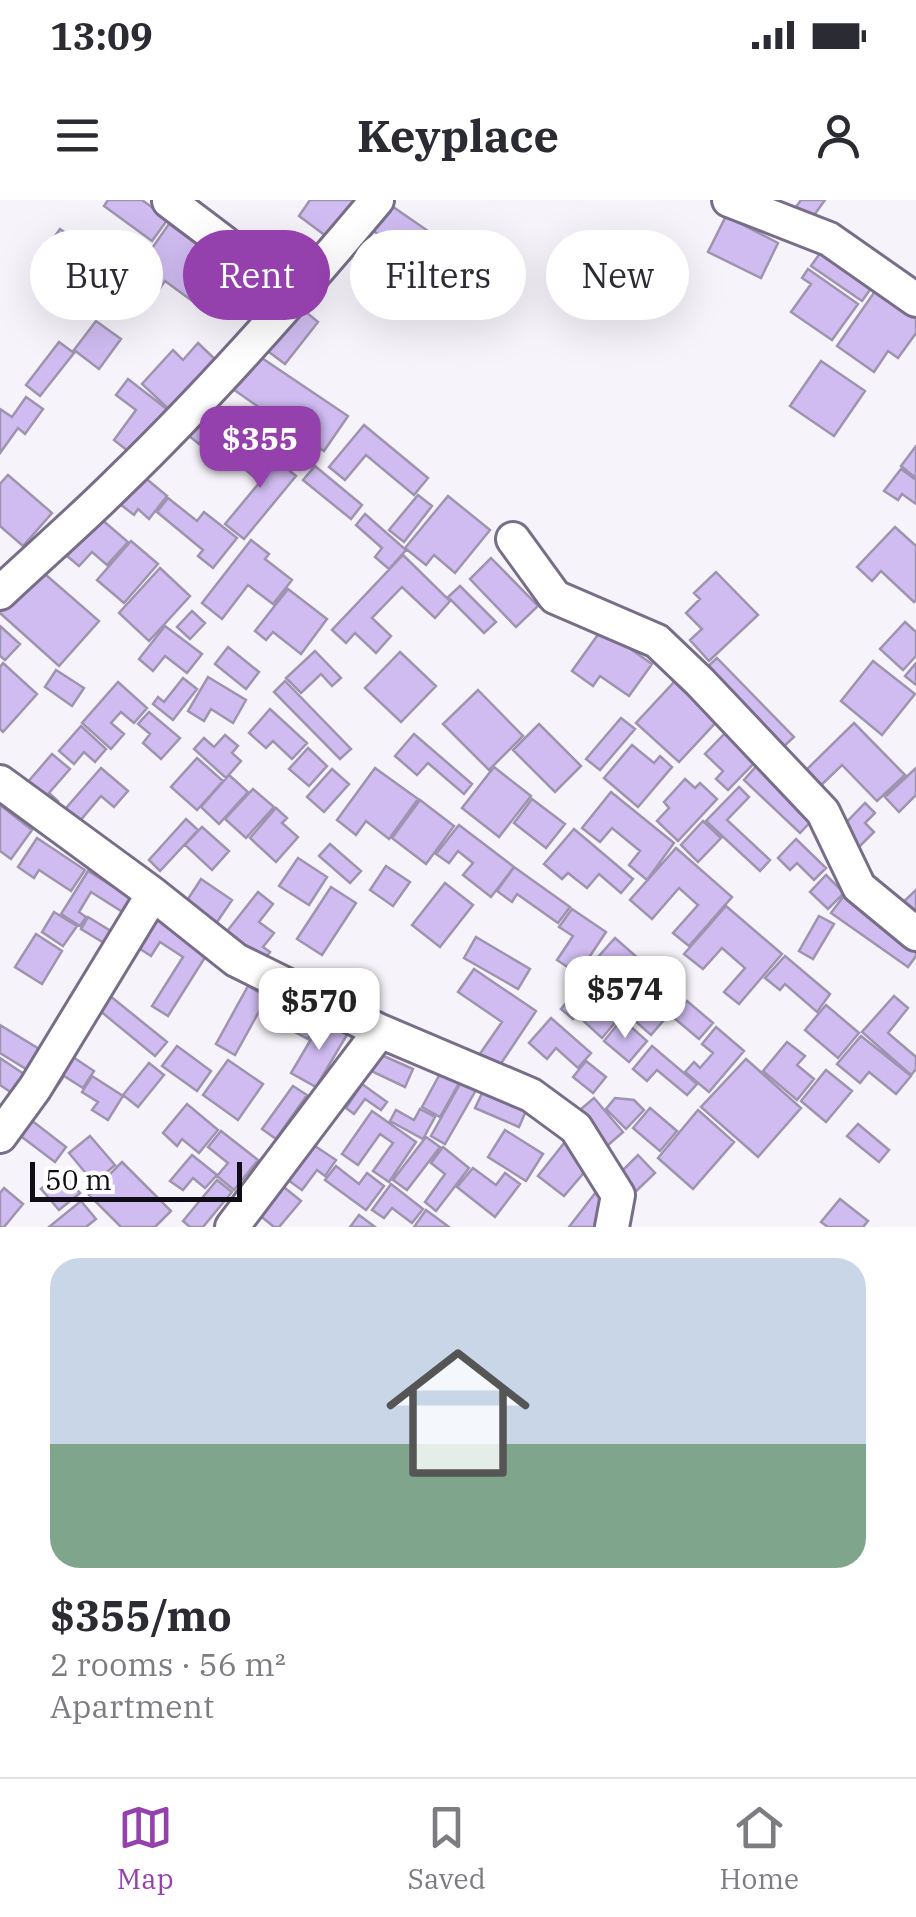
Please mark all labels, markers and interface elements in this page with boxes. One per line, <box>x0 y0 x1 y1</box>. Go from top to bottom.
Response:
text: 13:09 <box>50 11 153 60</box>
text: Keyplace <box>357 106 559 164</box>
icon: menu <box>50 108 105 163</box>
icon: person <box>811 108 866 163</box>
chip: Buy <box>30 230 163 320</box>
chip: Rent <box>183 230 330 320</box>
chip: Filters <box>350 230 526 320</box>
chip: New <box>546 230 689 320</box>
pin: $355 <box>201 406 319 491</box>
text: $355 <box>222 417 298 459</box>
pin: $574 <box>566 956 684 1041</box>
text: $574 <box>587 967 663 1009</box>
pin: $570 <box>260 968 378 1053</box>
text: $570 <box>281 979 357 1021</box>
scale bar <box>30 1157 242 1201</box>
text: 50 m <box>45 1161 112 1198</box>
icon: home <box>368 1323 548 1503</box>
text: $355/mo <box>50 1588 232 1643</box>
text: 2 rooms · 56 m² <box>50 1643 286 1685</box>
text: Apartment <box>50 1685 214 1727</box>
tab: Map <box>117 1800 174 1897</box>
tab: Saved <box>407 1800 486 1897</box>
tab: Home <box>720 1800 799 1897</box>

